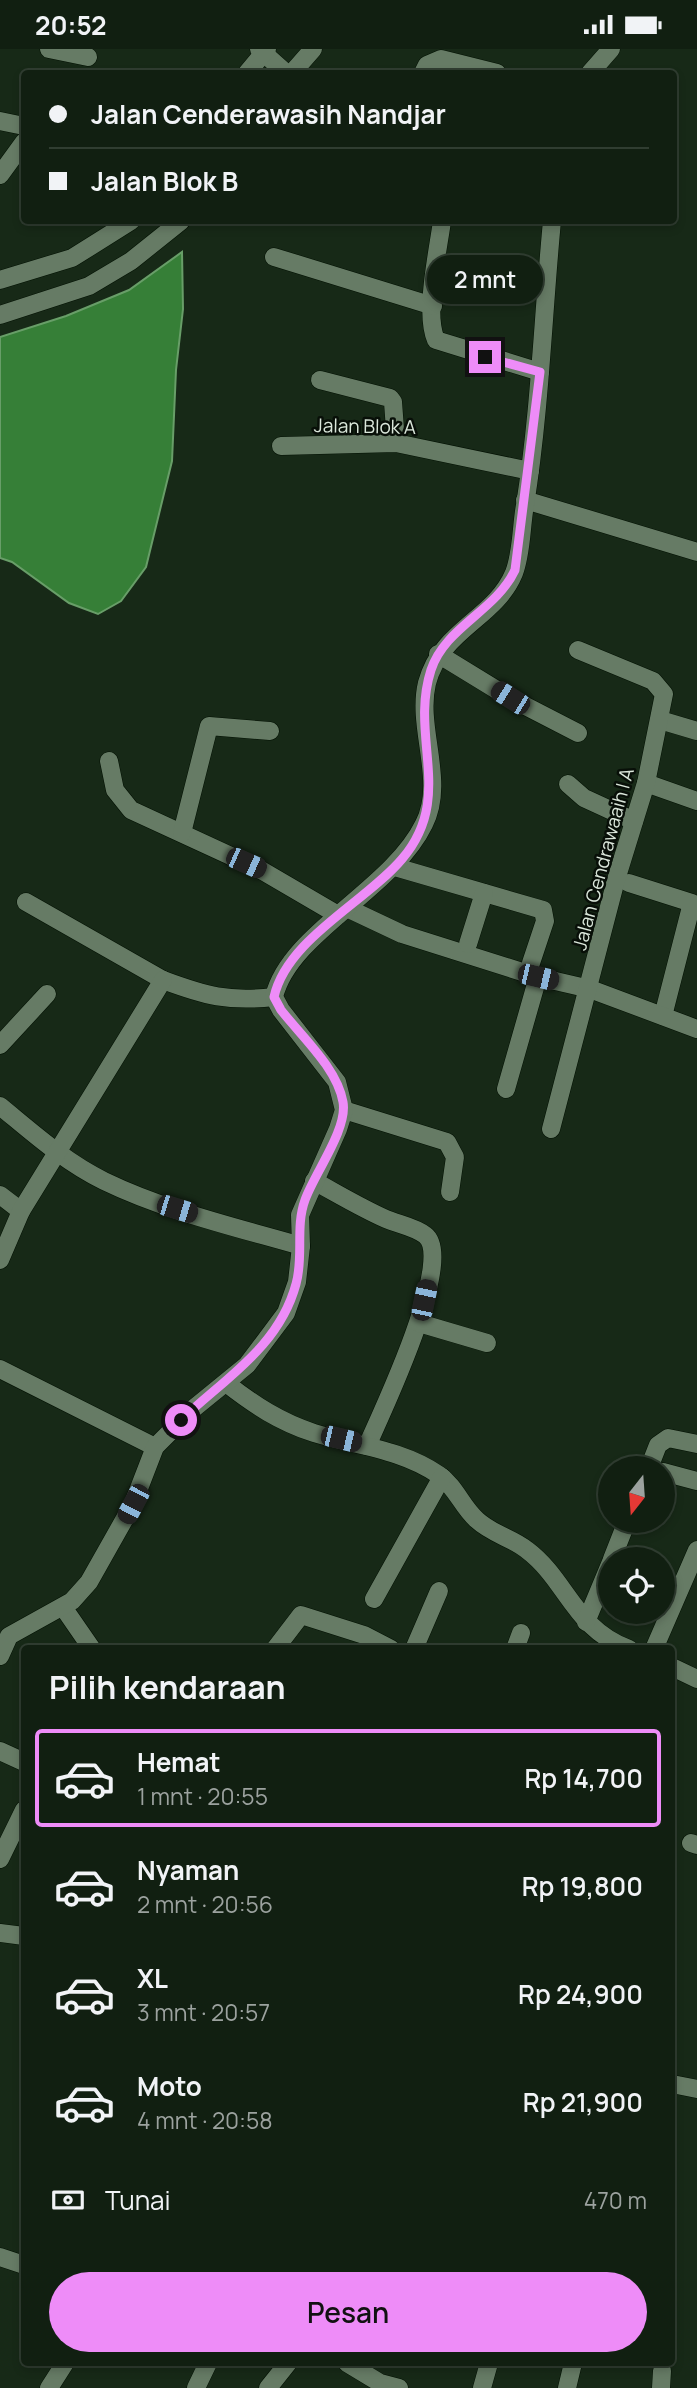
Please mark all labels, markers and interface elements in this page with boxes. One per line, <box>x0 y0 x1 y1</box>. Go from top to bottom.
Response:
text: 20:52 <box>35 7 107 43</box>
text: Jalan Cenderawasih Nandjar <box>91 96 446 132</box>
text: Jalan Blok B <box>91 163 238 199</box>
callout: 2 mnt <box>427 255 543 305</box>
text: 2 mnt <box>454 263 516 295</box>
route end <box>469 341 501 373</box>
street label: Jalan Blok A <box>314 412 416 440</box>
car <box>487 678 534 718</box>
street label: Jalan Cendrawaaih I A <box>566 765 640 953</box>
car <box>223 845 270 881</box>
car <box>516 962 561 992</box>
car <box>154 1193 201 1225</box>
car <box>410 1277 439 1323</box>
route start <box>165 1404 197 1436</box>
car <box>319 1424 364 1454</box>
north arrow <box>598 1456 676 1533</box>
map controls <box>598 1456 675 1624</box>
car <box>114 1481 153 1527</box>
button: locate <box>598 1547 675 1624</box>
text: Pilih kendaraan <box>49 1665 286 1709</box>
text: Hemat <box>137 1744 221 1780</box>
icon: car <box>53 1747 116 1810</box>
text: Rp 14,700 <box>524 1760 643 1796</box>
text: 1 mnt · 20:55 <box>137 1780 268 1812</box>
text: Nyaman <box>137 1852 239 1888</box>
icon: car <box>53 1855 116 1918</box>
text: Rp 19,800 <box>522 1868 643 1904</box>
text: 2 mnt · 20:56 <box>137 1888 273 1920</box>
text: XL <box>137 1960 168 1996</box>
icon: car <box>53 1963 116 2026</box>
text: Rp 24,900 <box>518 1976 643 2012</box>
text: 3 mnt · 20:57 <box>137 1996 270 2028</box>
text: Moto <box>137 2068 202 2104</box>
icon: car <box>53 2071 116 2134</box>
text: Rp 21,900 <box>523 2084 643 2120</box>
text: 4 mnt · 20:58 <box>137 2104 273 2136</box>
icon: cash <box>49 2181 87 2219</box>
text: Tunai <box>105 2182 171 2218</box>
text: 470 m <box>584 2184 647 2216</box>
button: Pesan <box>49 2272 647 2352</box>

